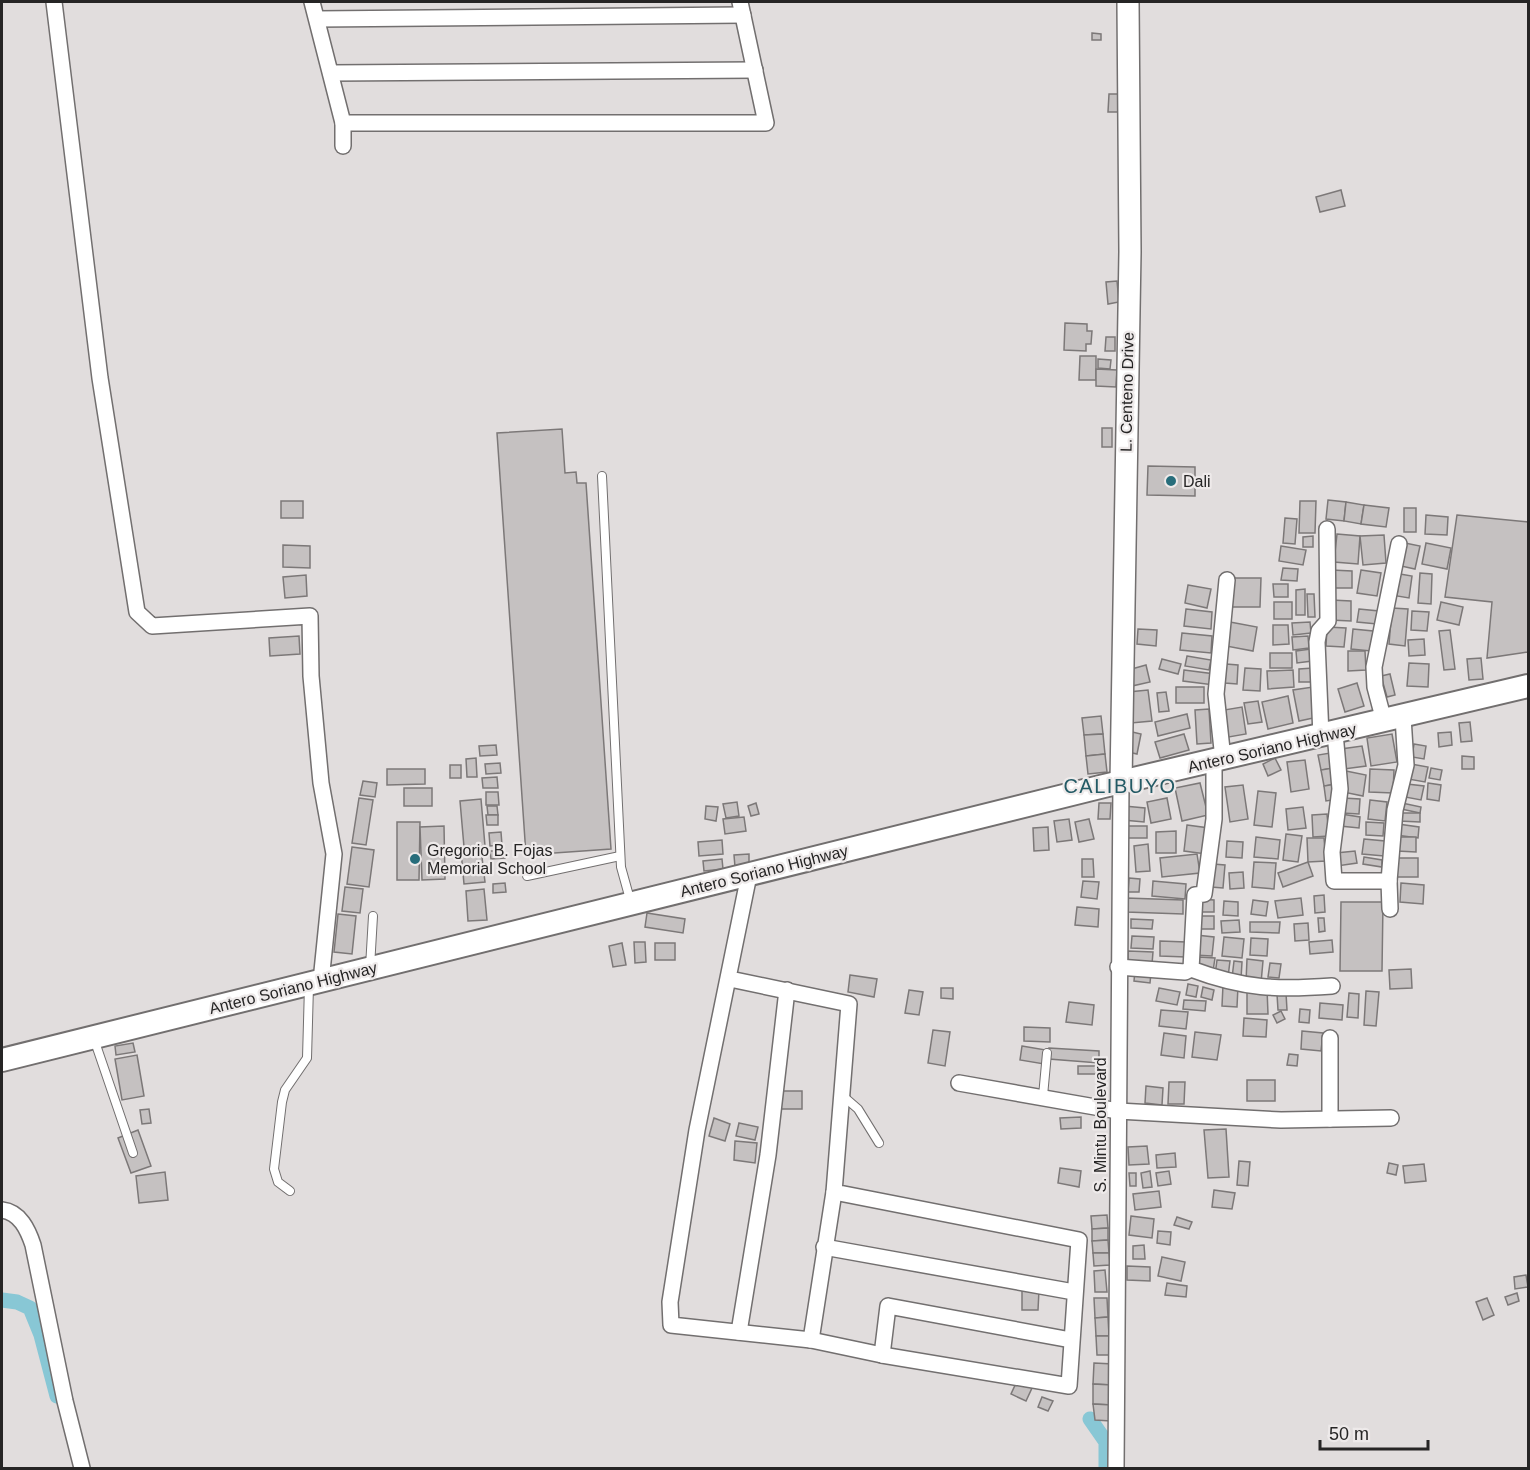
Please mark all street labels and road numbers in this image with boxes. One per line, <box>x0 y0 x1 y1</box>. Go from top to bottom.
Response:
street label: L. Centeno Drive <box>1117 332 1137 452</box>
street label: Antero Soriano Highway <box>1186 720 1358 776</box>
street label: Antero Soriano Highway <box>678 842 850 900</box>
street label: Antero Soriano Highway <box>207 959 379 1017</box>
street label: S. Mintu Boulevard <box>1092 1057 1109 1193</box>

